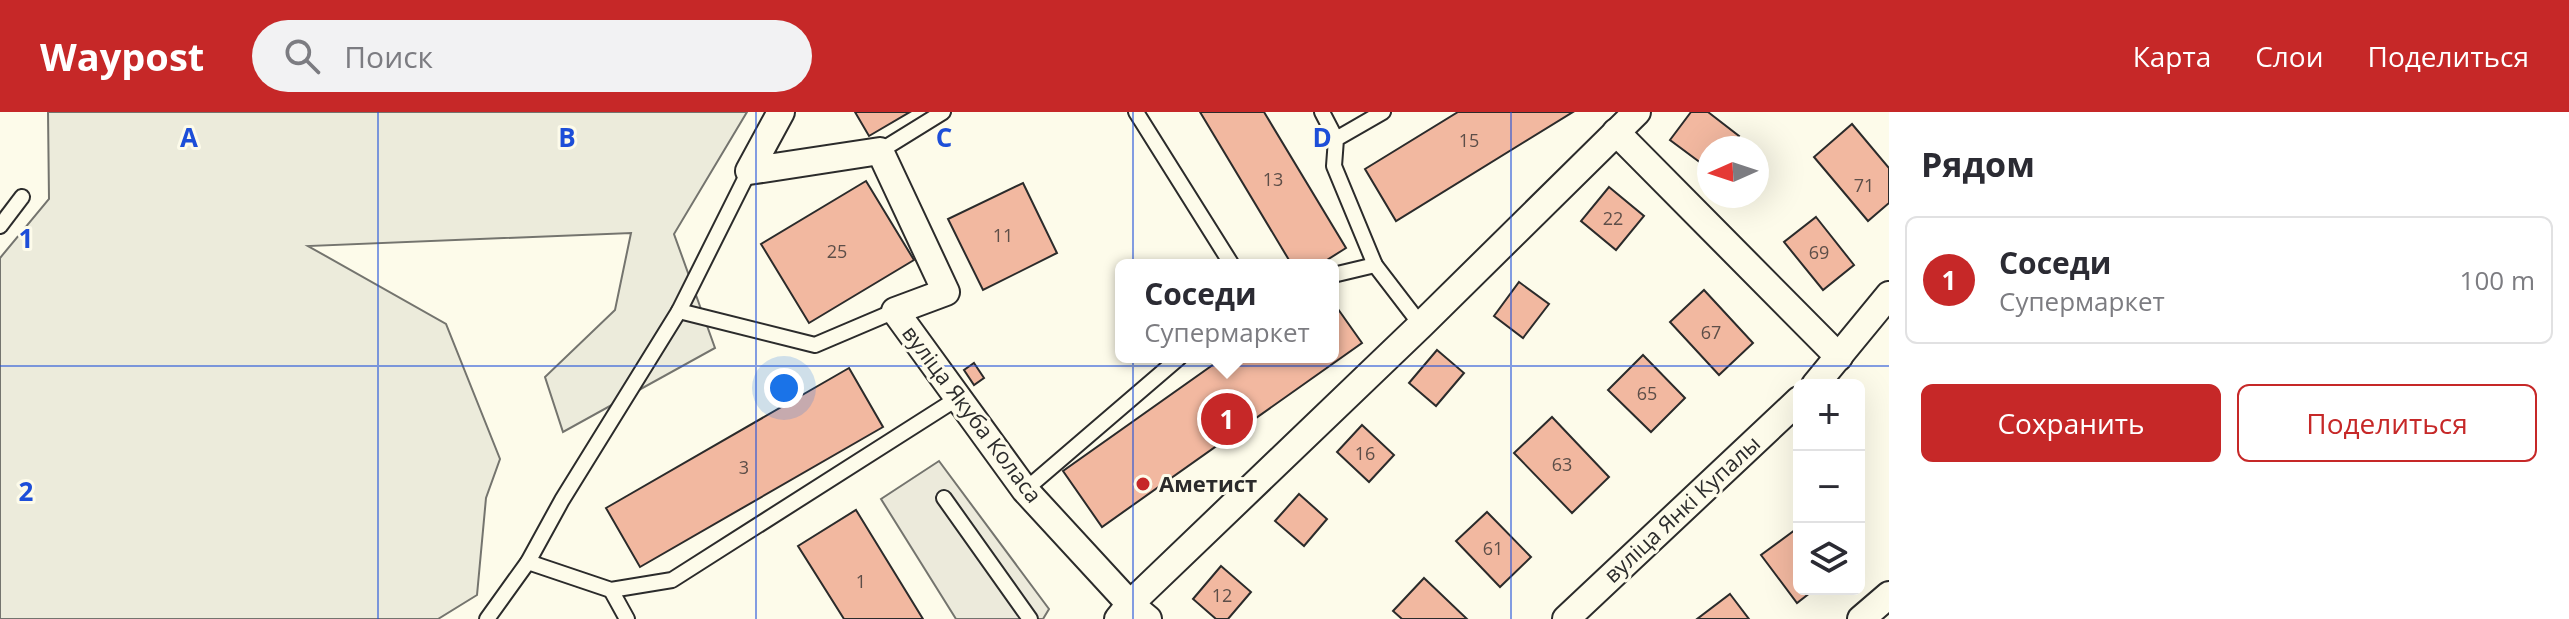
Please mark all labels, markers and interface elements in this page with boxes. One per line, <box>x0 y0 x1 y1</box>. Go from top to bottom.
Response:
search box <box>252 20 812 92</box>
text: Waypost <box>40 30 204 82</box>
icon: search <box>280 34 324 78</box>
text: Поиск <box>344 36 433 77</box>
text: Карта <box>2133 37 2211 75</box>
text: Слои <box>2255 37 2324 75</box>
text: Поделиться <box>2368 37 2529 75</box>
text: A <box>180 119 198 155</box>
text: B <box>558 119 576 155</box>
text: C <box>936 119 952 155</box>
text: D <box>1312 119 1332 155</box>
house number: 15 <box>1459 128 1479 152</box>
north arrow <box>1697 136 1769 208</box>
text: Рядом <box>1921 141 2035 187</box>
house number: 13 <box>1263 167 1283 191</box>
house number: 71 <box>1854 173 1874 197</box>
house number: 22 <box>1603 206 1623 230</box>
text: 1 <box>19 220 33 256</box>
house number: 11 <box>993 223 1013 247</box>
house number: 25 <box>827 239 847 263</box>
house number: 69 <box>1809 240 1829 264</box>
text: Соседи <box>1999 242 2111 283</box>
popup <box>1115 259 1339 363</box>
text: 1 <box>1942 262 1956 298</box>
text: 100 m <box>2460 262 2535 298</box>
text: Соседи <box>1144 273 1257 314</box>
text: Супермаркет <box>1999 283 2165 319</box>
text: Супермаркет <box>1144 314 1310 350</box>
street label: вуліца Якуба Коласа <box>896 318 1049 508</box>
house number: 67 <box>1701 320 1721 344</box>
your location <box>764 368 804 408</box>
map controls <box>1793 379 1865 595</box>
button: + <box>1793 379 1865 451</box>
house number: 65 <box>1637 381 1657 405</box>
button: Сохранить <box>1921 384 2221 462</box>
button: Поделиться <box>2237 384 2537 462</box>
pin: 1 <box>1201 389 1253 449</box>
street label: вуліца Янкі Купалы <box>1597 428 1766 589</box>
house number: 16 <box>1355 441 1375 465</box>
button: − <box>1793 451 1865 523</box>
house number: 63 <box>1552 452 1572 476</box>
house number: 3 <box>739 455 749 479</box>
place label: Аметист <box>1159 468 1257 498</box>
text: 2 <box>19 473 34 509</box>
marker: Аметист <box>1134 475 1152 493</box>
button: layers <box>1793 523 1865 595</box>
house number: 61 <box>1483 536 1503 560</box>
house number: 1 <box>856 569 866 593</box>
house number: 12 <box>1212 583 1232 607</box>

